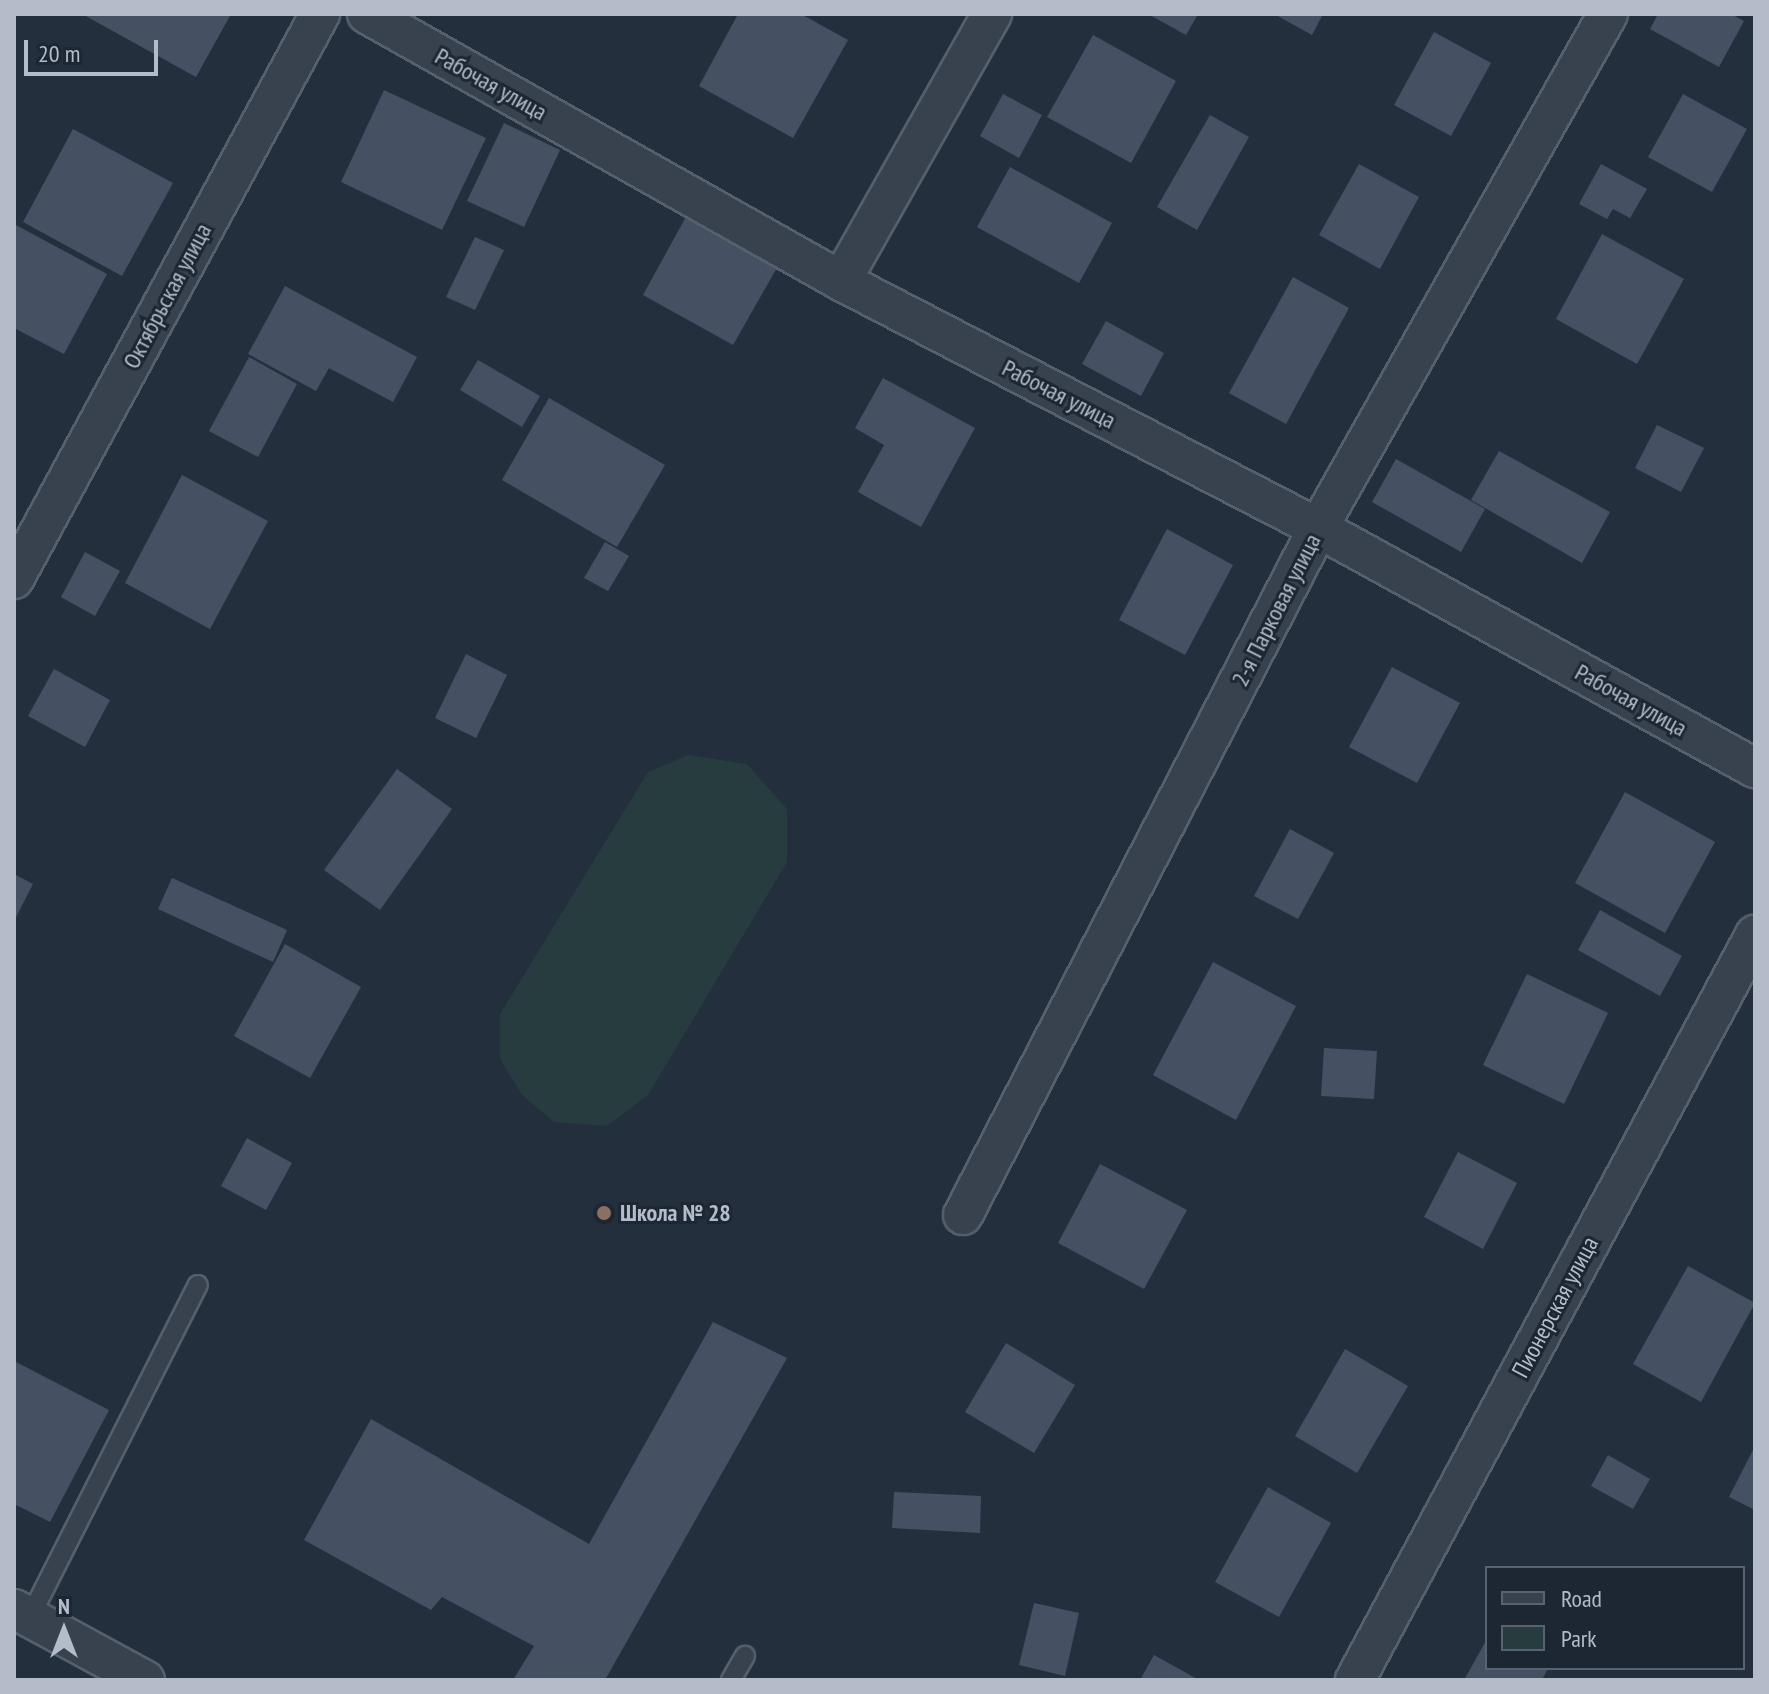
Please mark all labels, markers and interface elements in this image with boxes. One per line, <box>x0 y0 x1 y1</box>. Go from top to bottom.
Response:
scale bar <box>28 24 162 74</box>
text: 20 m <box>38 38 80 69</box>
street label: Рабочая улица <box>430 42 552 126</box>
street label: Октябрьская улица <box>117 219 217 373</box>
street label: Рабочая улица <box>998 353 1120 435</box>
street label: 2-я Парковая улица <box>1225 529 1327 691</box>
street label: Рабочая улица <box>1570 658 1692 742</box>
place label: Школа № 28 <box>620 1199 731 1227</box>
marker: Школа № 28 <box>595 1204 613 1222</box>
street label: Пионерская улица <box>1506 1232 1604 1382</box>
legend <box>1485 1566 1745 1670</box>
text: Road <box>1561 1583 1602 1614</box>
north arrow <box>24 1590 104 1670</box>
text: N <box>58 1592 70 1620</box>
text: Park <box>1561 1623 1597 1654</box>

